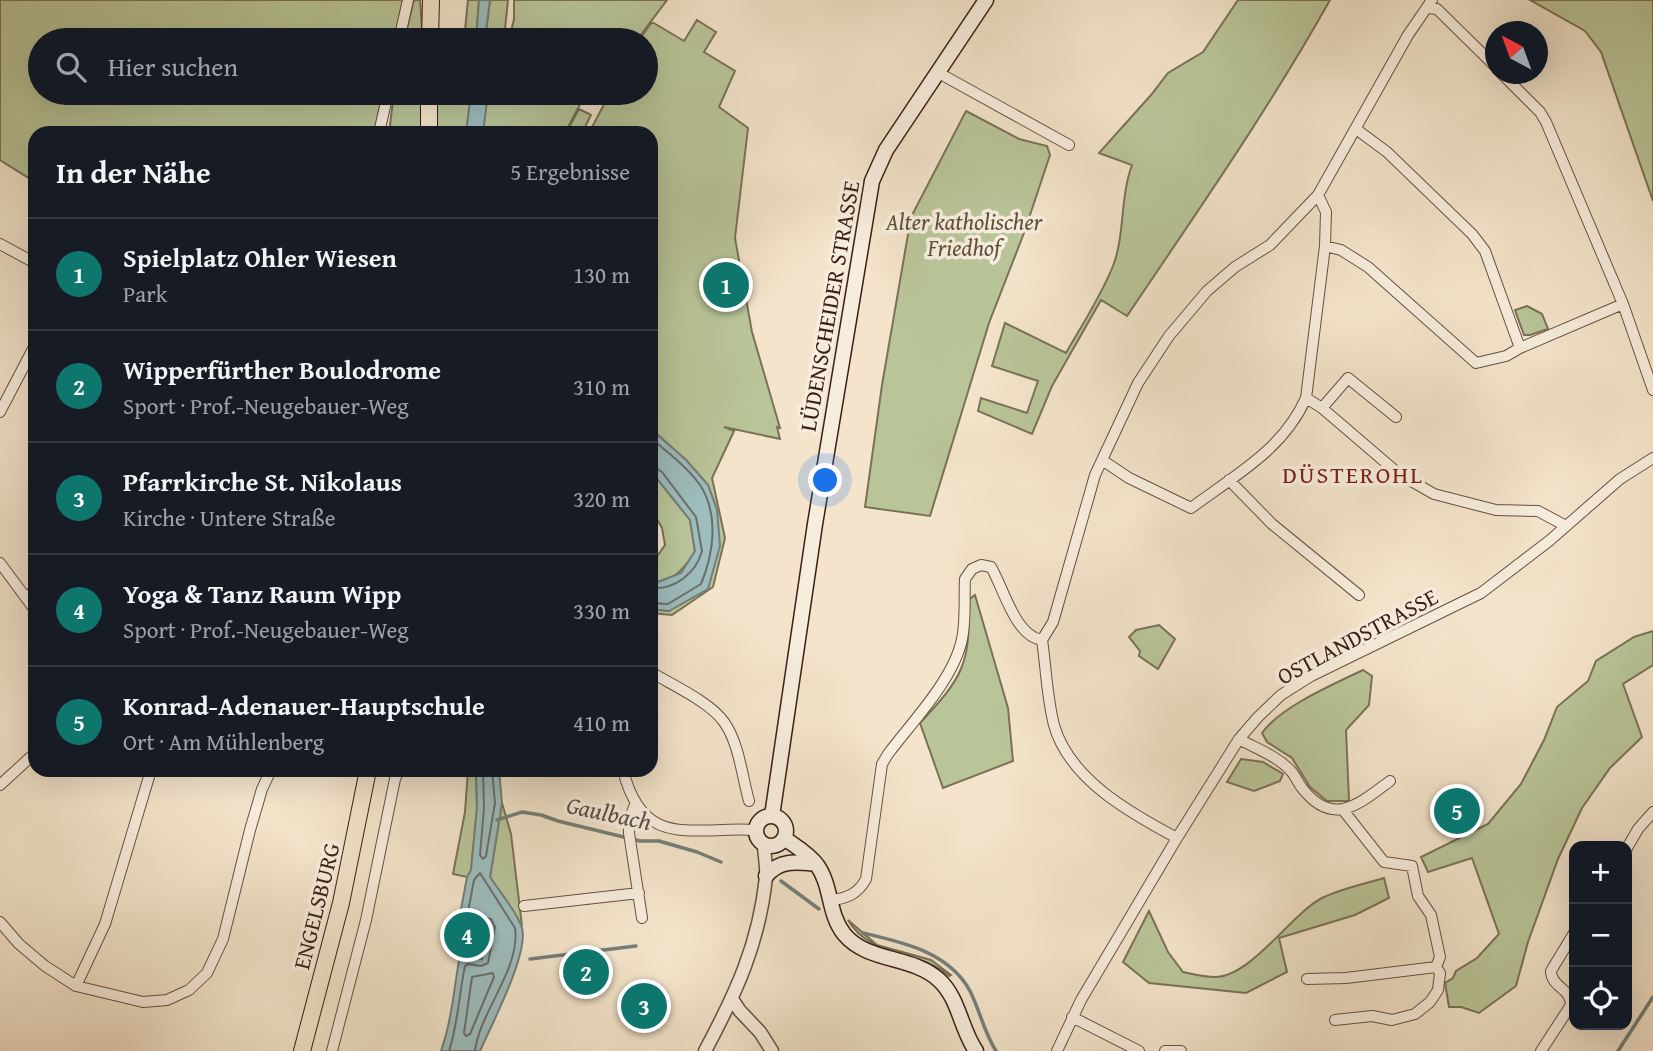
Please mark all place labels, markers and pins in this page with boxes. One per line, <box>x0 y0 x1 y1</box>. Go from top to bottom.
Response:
pin: 1 <box>703 259 749 311</box>
pin: 5 <box>1434 785 1480 837</box>
pin: 4 <box>444 909 490 961</box>
pin: 2 <box>563 946 609 998</box>
pin: 3 <box>621 980 667 1032</box>

